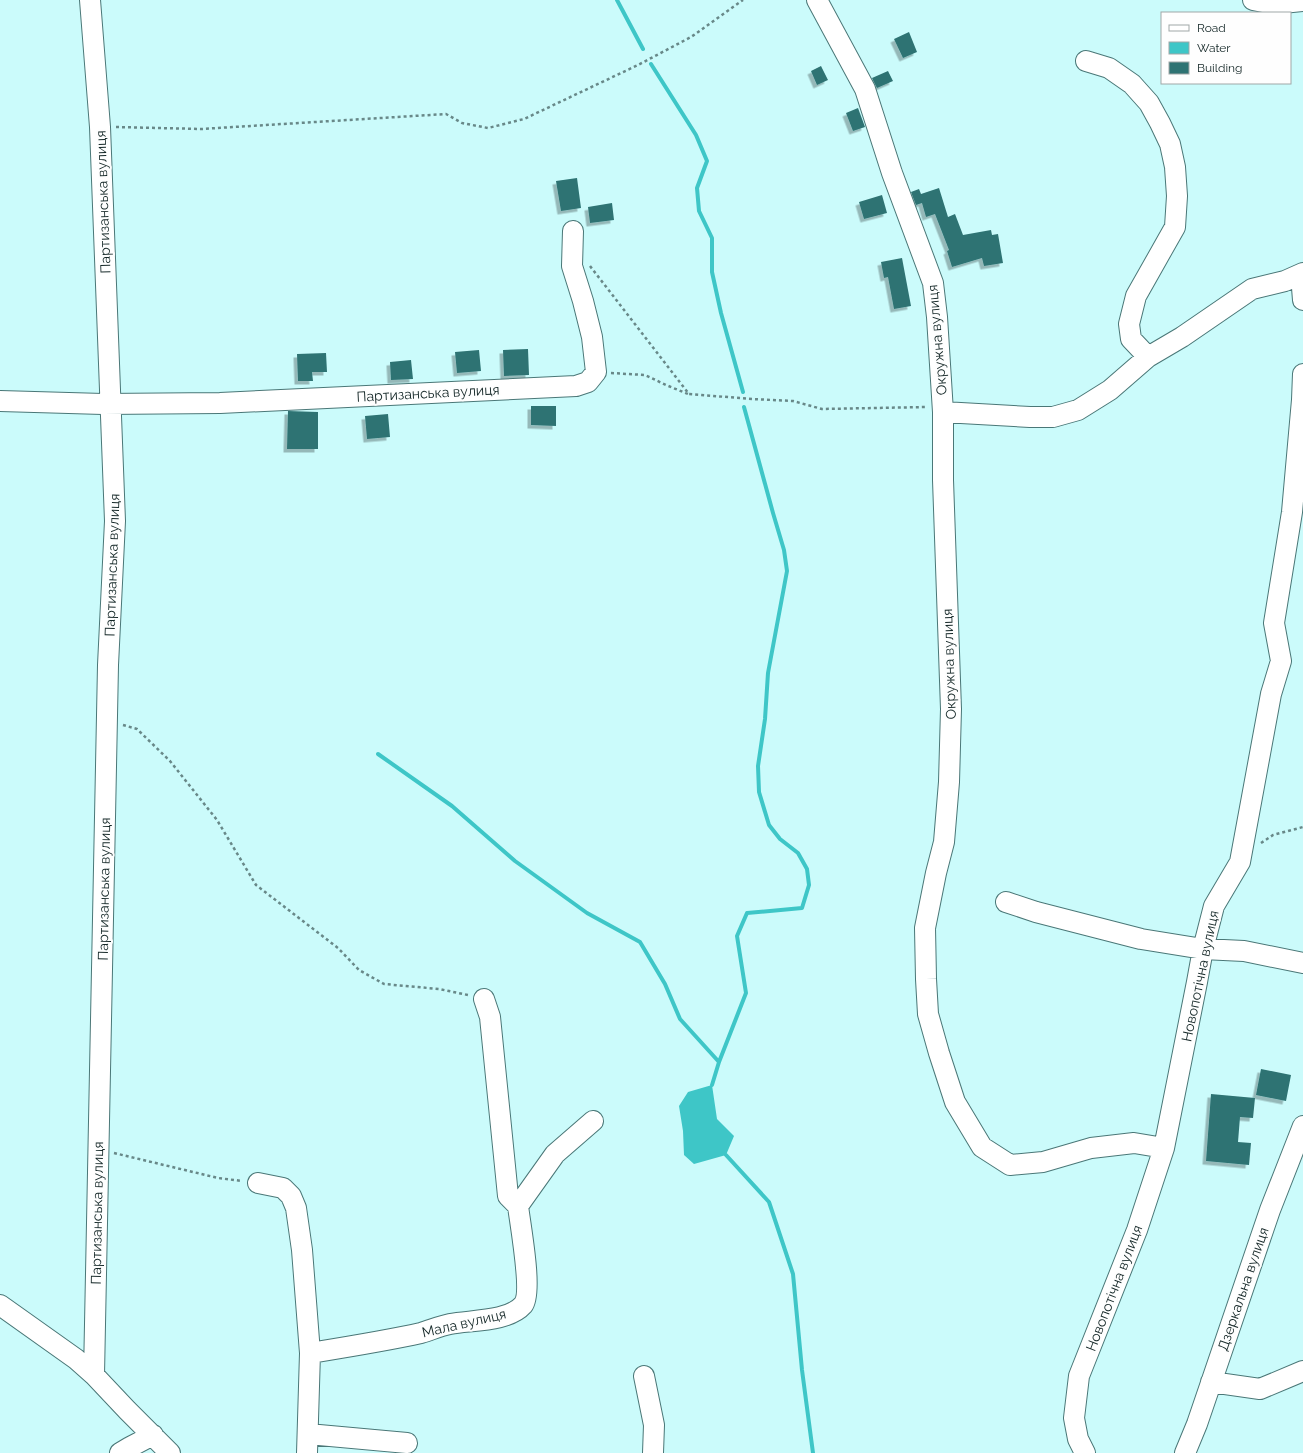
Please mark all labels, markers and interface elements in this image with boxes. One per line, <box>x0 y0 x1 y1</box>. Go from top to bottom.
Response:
legend <box>1161 12 1291 84</box>
text: Road <box>1197 21 1226 35</box>
text: Water <box>1197 41 1231 55</box>
text: Building <box>1197 61 1243 75</box>
street label: Партизанська вулиця <box>93 130 113 274</box>
street label: Окружна вулиця <box>924 284 950 396</box>
street label: Партизанська вулиця <box>356 381 500 405</box>
street label: Партизанська вулиця <box>102 493 122 637</box>
street label: Окружна вулиця <box>939 608 959 720</box>
street label: Партизанська вулиця <box>95 817 113 961</box>
street label: Новопотічна вулиця <box>1178 909 1222 1043</box>
street label: Партизанська вулиця <box>88 1141 106 1285</box>
street label: Новопотічна вулиця <box>1083 1223 1145 1353</box>
street label: Дзеркальна вулиця <box>1214 1225 1272 1353</box>
street label: Мала вулиця <box>420 1306 508 1340</box>

